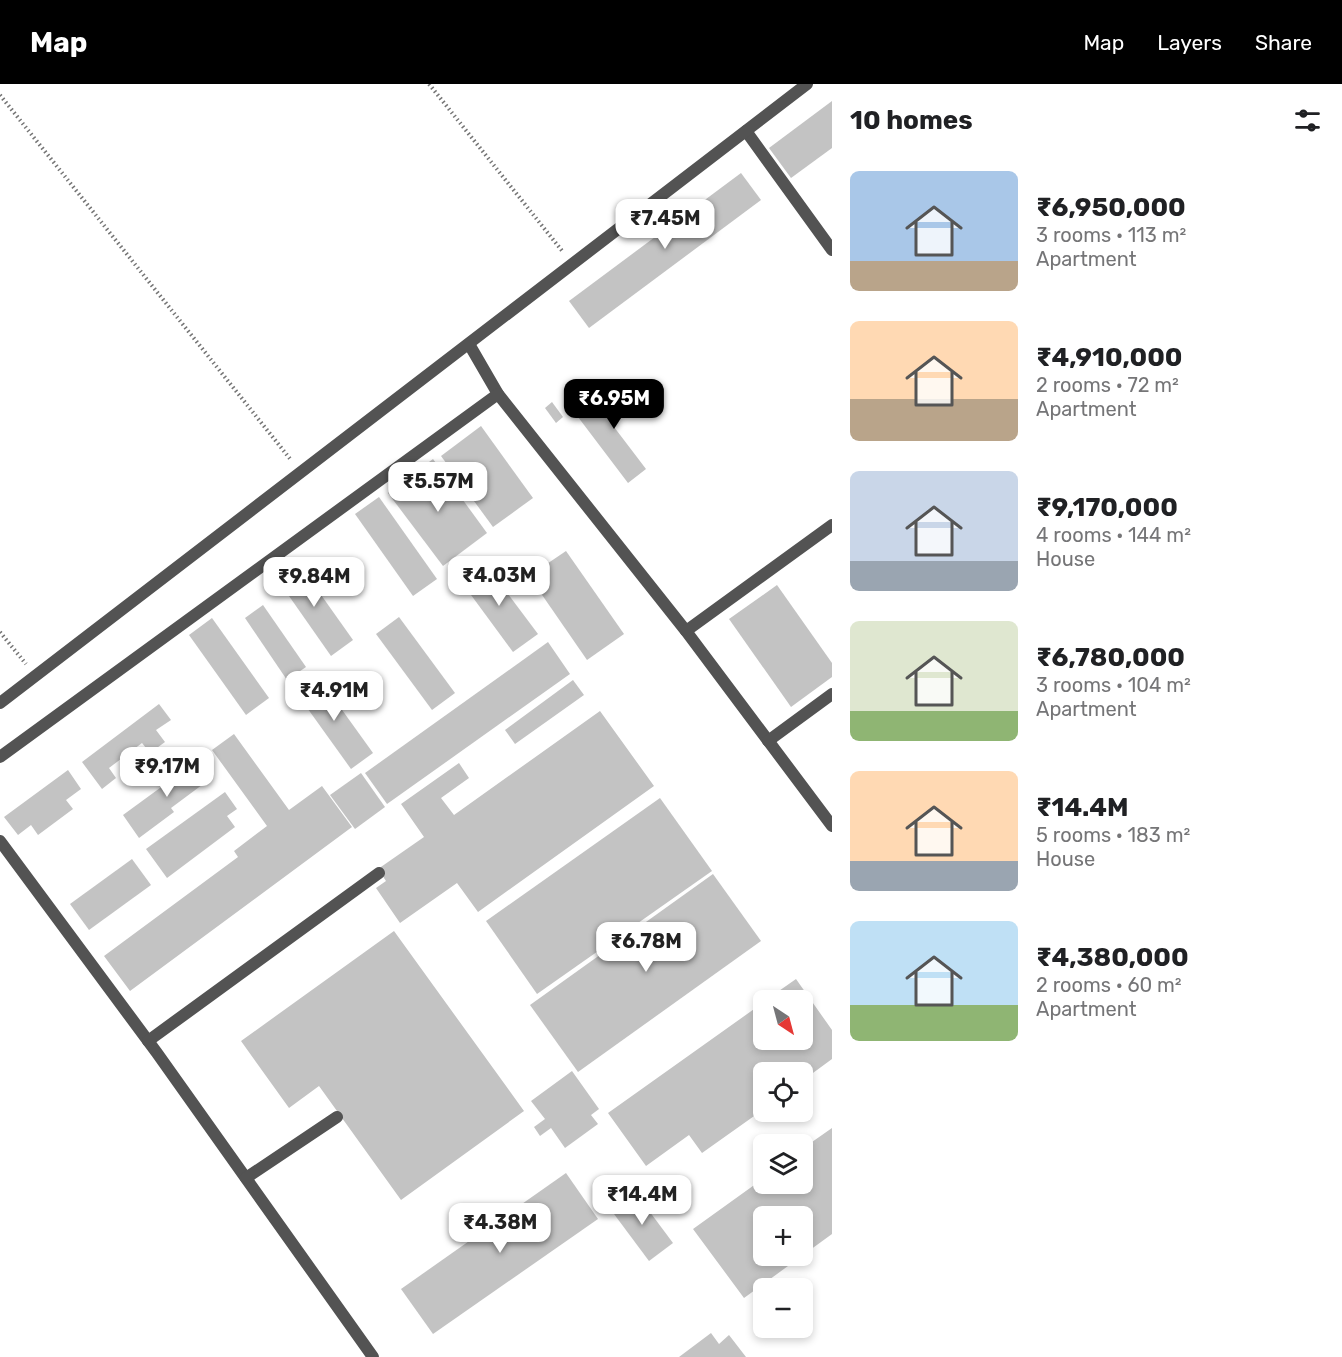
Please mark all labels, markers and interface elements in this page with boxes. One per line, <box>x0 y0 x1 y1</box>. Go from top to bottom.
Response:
text: Map <box>30 26 87 59</box>
text: Map <box>1083 30 1124 55</box>
text: Layers <box>1157 30 1222 55</box>
text: Share <box>1255 30 1312 55</box>
icon: filters <box>1291 104 1324 137</box>
text: 10 homes <box>850 105 973 136</box>
text: ₹6,950,000 <box>1036 192 1186 223</box>
icon: home <box>898 195 970 267</box>
pin: ₹7.45M <box>616 199 714 250</box>
text: ₹7.45M <box>630 206 701 230</box>
text: 3 rooms · 113 m² <box>1036 223 1186 247</box>
text: Apartment <box>1036 247 1137 271</box>
text: ₹4,910,000 <box>1036 342 1183 373</box>
icon: home <box>898 345 970 417</box>
text: 2 rooms · 72 m² <box>1036 373 1179 397</box>
pin: ₹6.95M <box>565 379 663 430</box>
text: ₹6.95M <box>578 386 650 410</box>
text: Apartment <box>1036 397 1137 421</box>
pin: ₹5.57M <box>389 462 487 513</box>
text: ₹5.57M <box>402 469 474 493</box>
text: ₹9,170,000 <box>1036 492 1178 523</box>
icon: home <box>898 495 970 567</box>
text: 4 rooms · 144 m² <box>1036 523 1191 547</box>
text: House <box>1036 547 1095 571</box>
pin: ₹4.03M <box>450 556 548 607</box>
pin: ₹9.84M <box>265 557 363 608</box>
text: ₹4.03M <box>462 563 536 587</box>
text: ₹9.84M <box>277 564 351 588</box>
text: ₹6,780,000 <box>1036 642 1185 673</box>
icon: home <box>898 645 970 717</box>
pin: ₹4.91M <box>285 671 383 722</box>
text: 3 rooms · 104 m² <box>1036 673 1191 697</box>
text: ₹4.91M <box>299 678 369 702</box>
text: Apartment <box>1036 697 1137 721</box>
pin: ₹9.17M <box>118 747 216 798</box>
text: ₹9.17M <box>134 754 200 778</box>
text: ₹14.4M <box>1036 792 1129 823</box>
icon: home <box>898 795 970 867</box>
text: 5 rooms · 183 m² <box>1036 823 1190 847</box>
text: House <box>1036 847 1095 871</box>
pin: ₹6.78M <box>597 922 695 973</box>
text: ₹6.78M <box>610 929 682 953</box>
text: ₹4,380,000 <box>1036 942 1189 973</box>
icon: home <box>898 945 970 1017</box>
text: 2 rooms · 60 m² <box>1036 973 1182 997</box>
north arrow <box>753 990 813 1050</box>
map controls <box>753 990 813 1338</box>
text: Apartment <box>1036 997 1137 1021</box>
button: locate <box>753 1062 813 1122</box>
button: layers <box>753 1134 813 1194</box>
pin: ₹14.4M <box>593 1175 691 1226</box>
text: ₹14.4M <box>606 1182 678 1206</box>
pin: ₹4.38M <box>451 1203 549 1254</box>
button: + <box>753 1206 813 1266</box>
text: ₹4.38M <box>463 1210 537 1234</box>
button: − <box>753 1278 813 1338</box>

